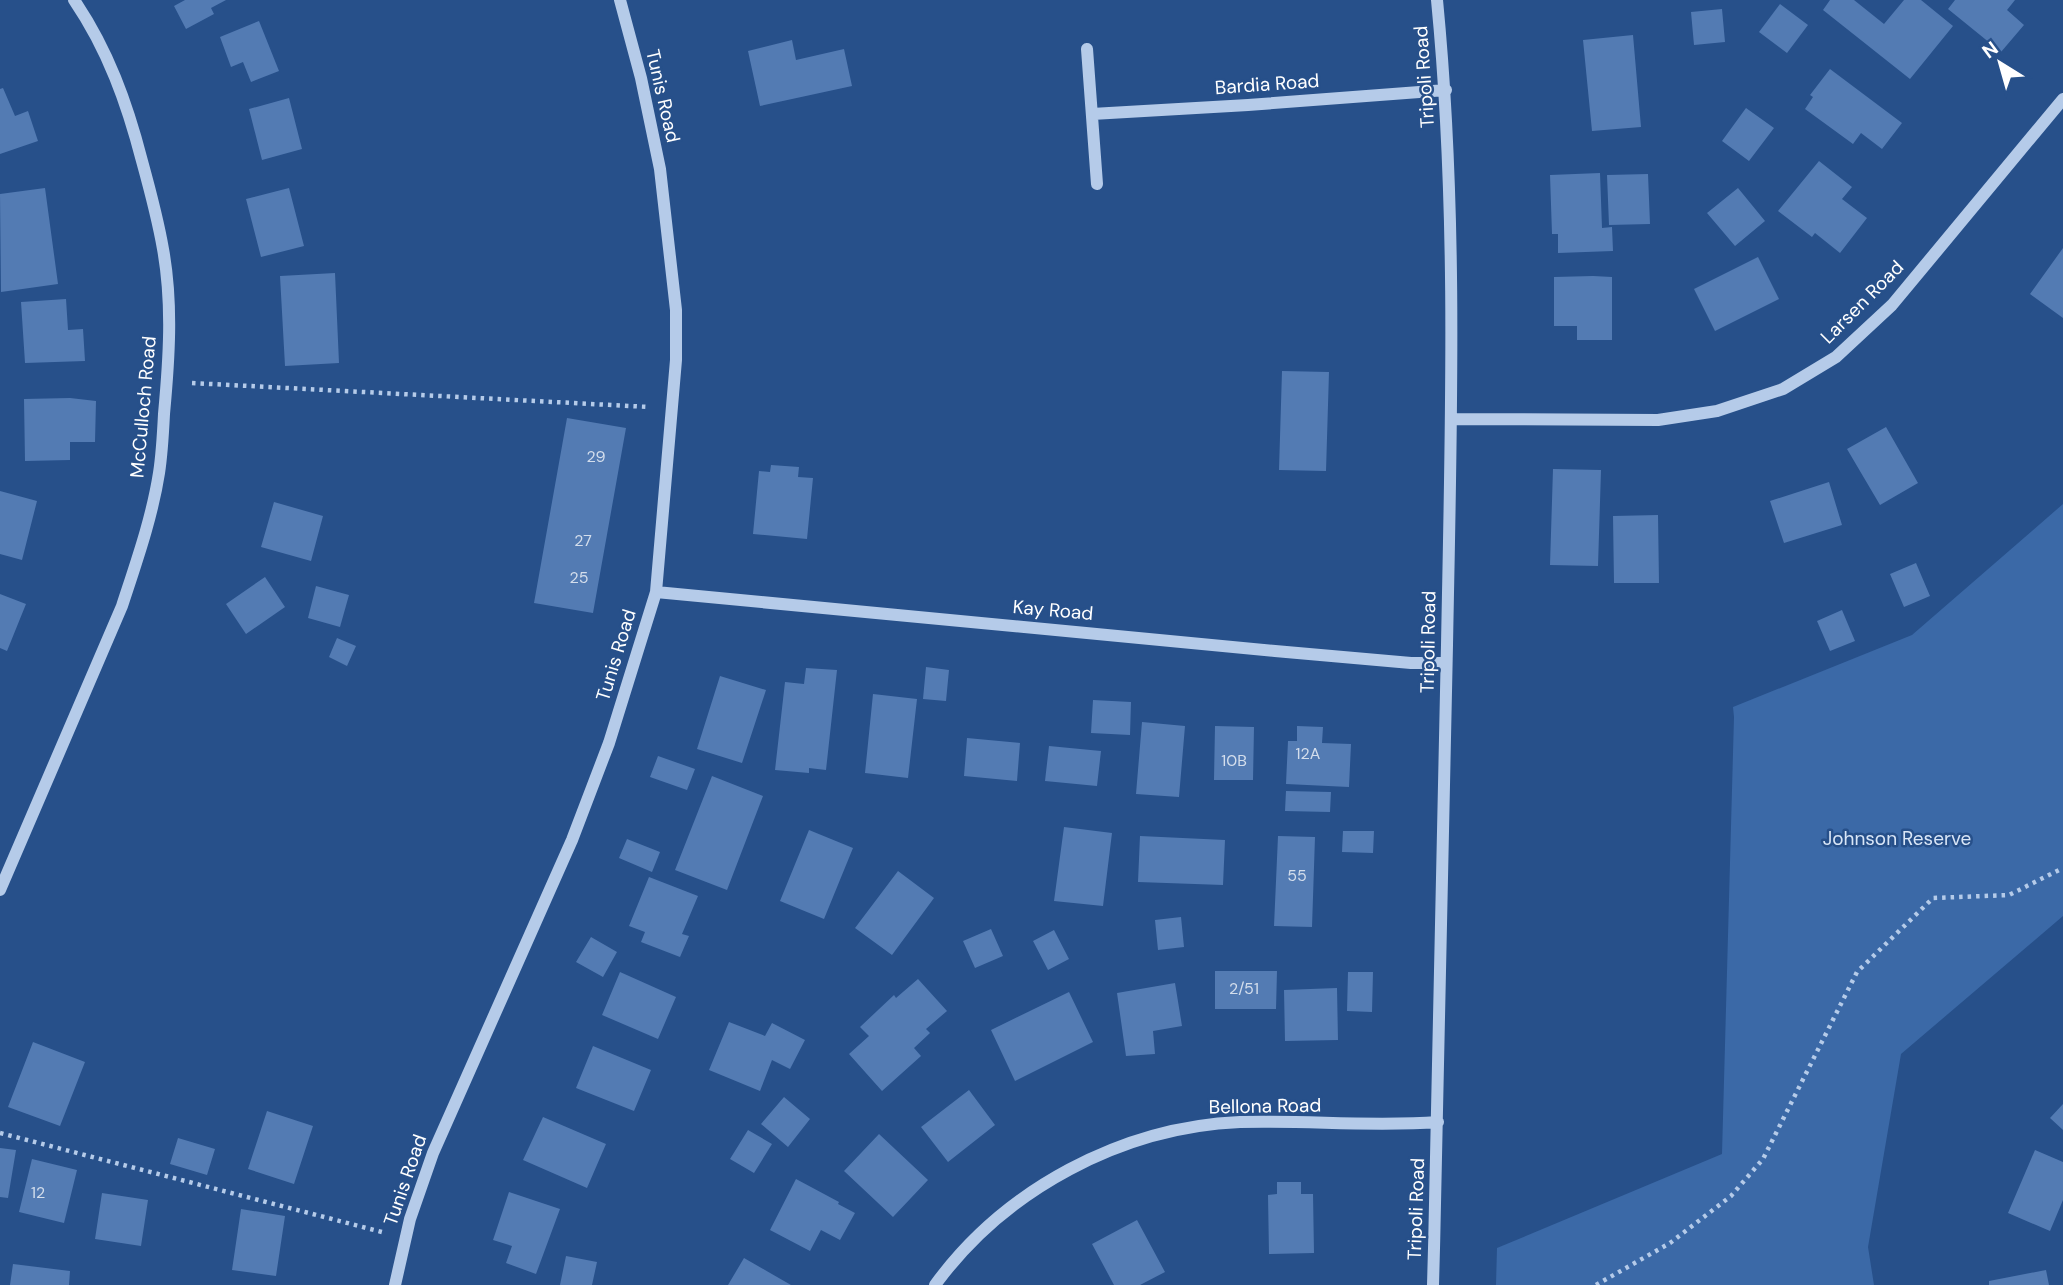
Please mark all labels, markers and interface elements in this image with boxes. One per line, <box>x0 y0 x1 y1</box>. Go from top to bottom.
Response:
street label: Tripoli Road <box>1408 25 1440 129</box>
north arrow <box>1965 28 2035 98</box>
text: N <box>1977 36 2003 64</box>
street label: Tunis Road <box>640 47 686 145</box>
street label: Bardia Road <box>1214 68 1320 100</box>
street label: Larsen Road <box>1815 255 1909 349</box>
street label: McCulloch Road <box>124 335 162 479</box>
house number: 29 <box>586 446 606 467</box>
house number: 27 <box>574 530 592 551</box>
house number: 25 <box>570 567 588 588</box>
street label: Tripoli Road <box>1415 591 1441 693</box>
street label: Kay Road <box>1012 594 1094 626</box>
street label: Tunis Road <box>590 606 642 704</box>
house number: 12A <box>1296 743 1321 764</box>
house number: 10B <box>1221 750 1247 771</box>
park label: Johnson Reserve <box>1823 826 1971 851</box>
house number: 55 <box>1287 865 1307 886</box>
house number: 2/51 <box>1229 978 1259 999</box>
street label: Bellona Road <box>1209 1093 1321 1119</box>
street label: Tunis Road <box>378 1131 432 1229</box>
street label: Tripoli Road <box>1402 1157 1430 1261</box>
house number: 12 <box>31 1182 45 1203</box>

